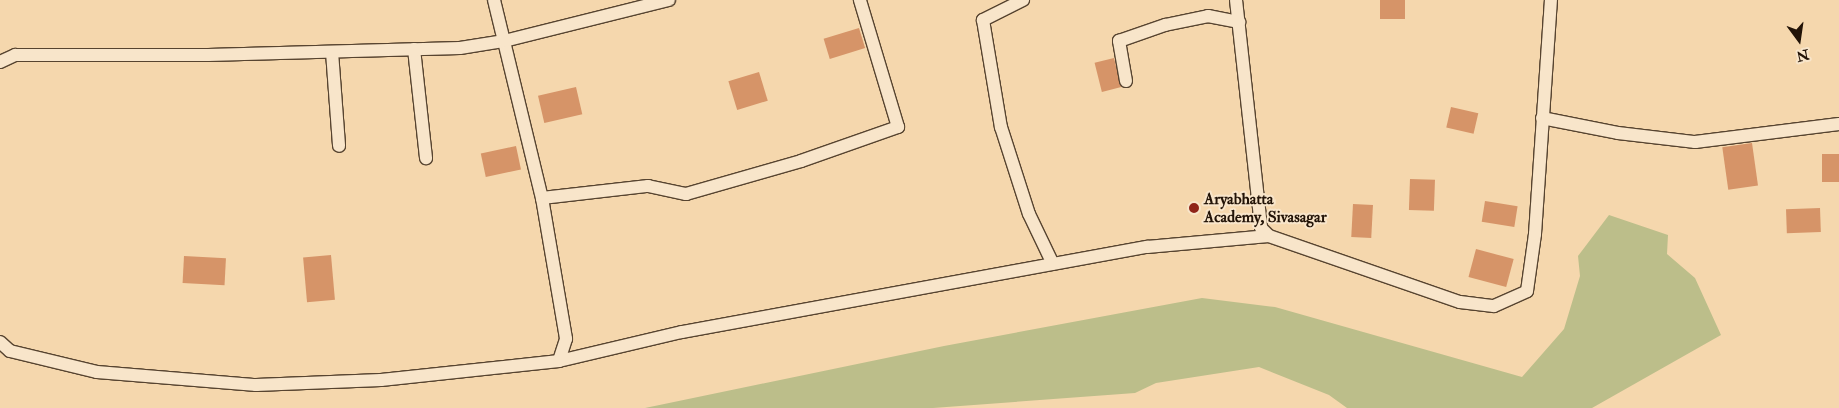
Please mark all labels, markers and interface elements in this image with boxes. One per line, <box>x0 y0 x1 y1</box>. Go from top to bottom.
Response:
north arrow <box>1774 15 1824 65</box>
text: N <box>1795 45 1811 65</box>
place label: Aryabhatta Academy, Sivasagar <box>1204 189 1327 227</box>
marker: Aryabhatta Academy, Sivasagar <box>1188 202 1200 214</box>

